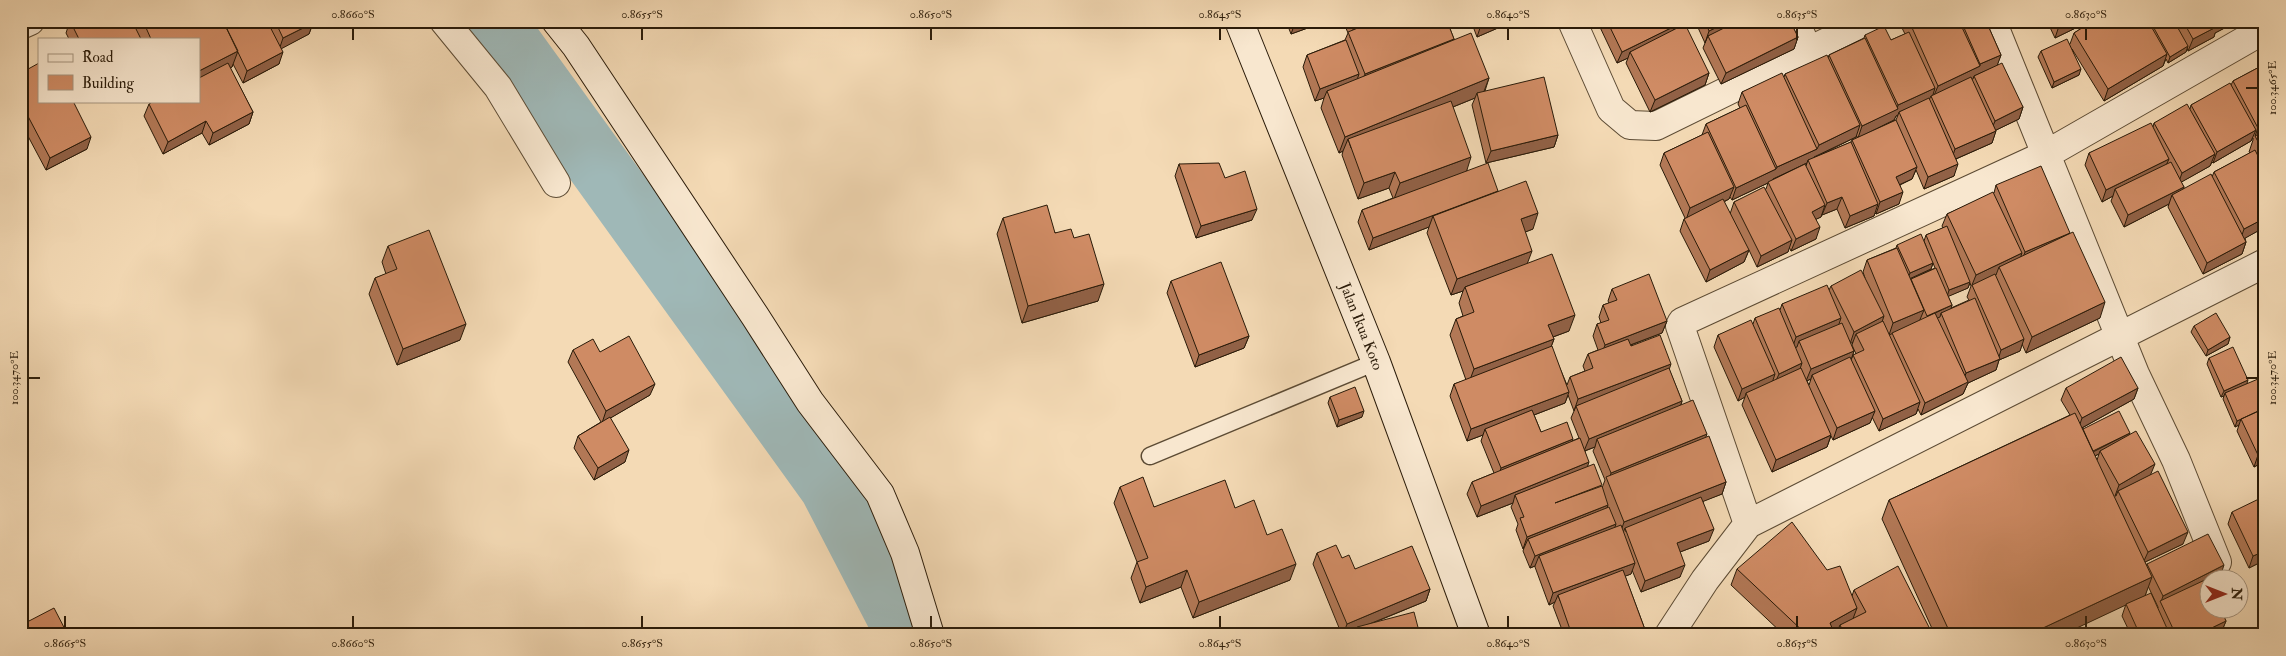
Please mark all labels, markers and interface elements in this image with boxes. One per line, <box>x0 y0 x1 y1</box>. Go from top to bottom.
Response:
text: 0.8660°S <box>331 7 375 22</box>
text: 0.8655°S <box>621 7 663 22</box>
text: 0.8650°S <box>910 7 952 22</box>
text: 0.8645°S <box>1199 7 1241 22</box>
text: 0.8640°S <box>1486 7 1530 22</box>
text: 0.8635°S <box>1777 7 1817 22</box>
text: 0.8630°S <box>2065 7 2107 22</box>
legend <box>38 38 200 102</box>
text: Road <box>82 48 114 67</box>
text: 100.3465°E <box>2265 61 2280 115</box>
text: Building <box>82 74 134 93</box>
street label: Jalan Ikua Koto <box>1334 279 1387 373</box>
text: 100.3470°E <box>7 351 22 405</box>
text: 100.3470°E <box>2265 351 2280 405</box>
north arrow <box>2198 568 2248 618</box>
text: N <box>2228 587 2245 601</box>
text: 0.8665°S <box>44 636 86 651</box>
text: 0.8660°S <box>331 636 375 651</box>
text: 0.8655°S <box>621 636 663 651</box>
text: 0.8650°S <box>910 636 952 651</box>
text: 0.8645°S <box>1199 636 1241 651</box>
text: 0.8640°S <box>1486 636 1530 651</box>
text: 0.8635°S <box>1777 636 1817 651</box>
text: 0.8630°S <box>2065 636 2107 651</box>

